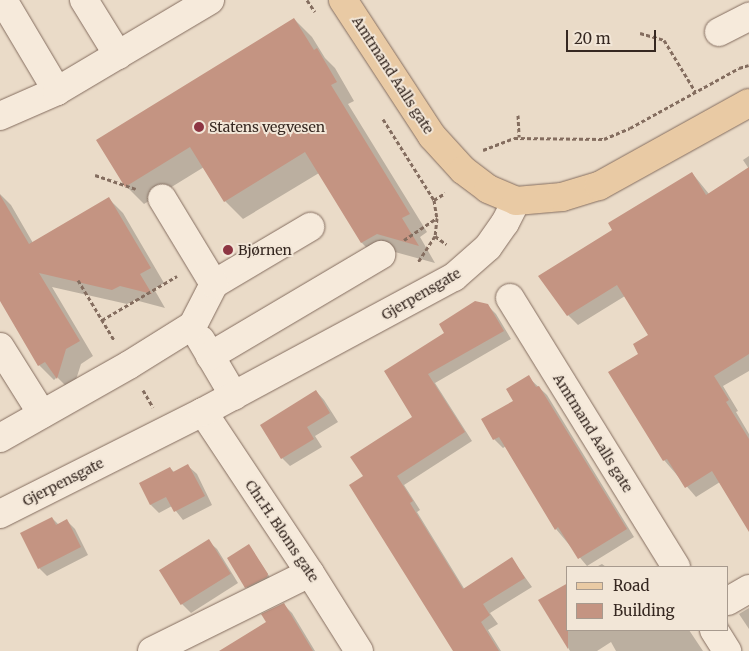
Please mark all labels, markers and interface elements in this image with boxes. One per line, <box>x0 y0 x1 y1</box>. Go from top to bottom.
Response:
street label: Amtmand Aalls gate <box>349 13 437 137</box>
scale bar <box>569 20 659 52</box>
text: 20 m <box>574 29 611 48</box>
place label: Statens vegvesen <box>209 119 325 135</box>
marker: Statens vegvesen <box>193 121 205 133</box>
place label: Bjørnen <box>238 242 292 258</box>
marker: Bjørnen <box>222 244 234 256</box>
street label: Gjerpensgate <box>378 265 464 323</box>
street label: Amtmand Aalls gate <box>550 371 636 495</box>
street label: Gjerpensgate <box>20 454 106 510</box>
street label: Chr.H. Bloms gate <box>242 477 322 585</box>
legend <box>566 566 729 631</box>
text: Road <box>613 576 649 595</box>
text: Building <box>613 601 675 620</box>

